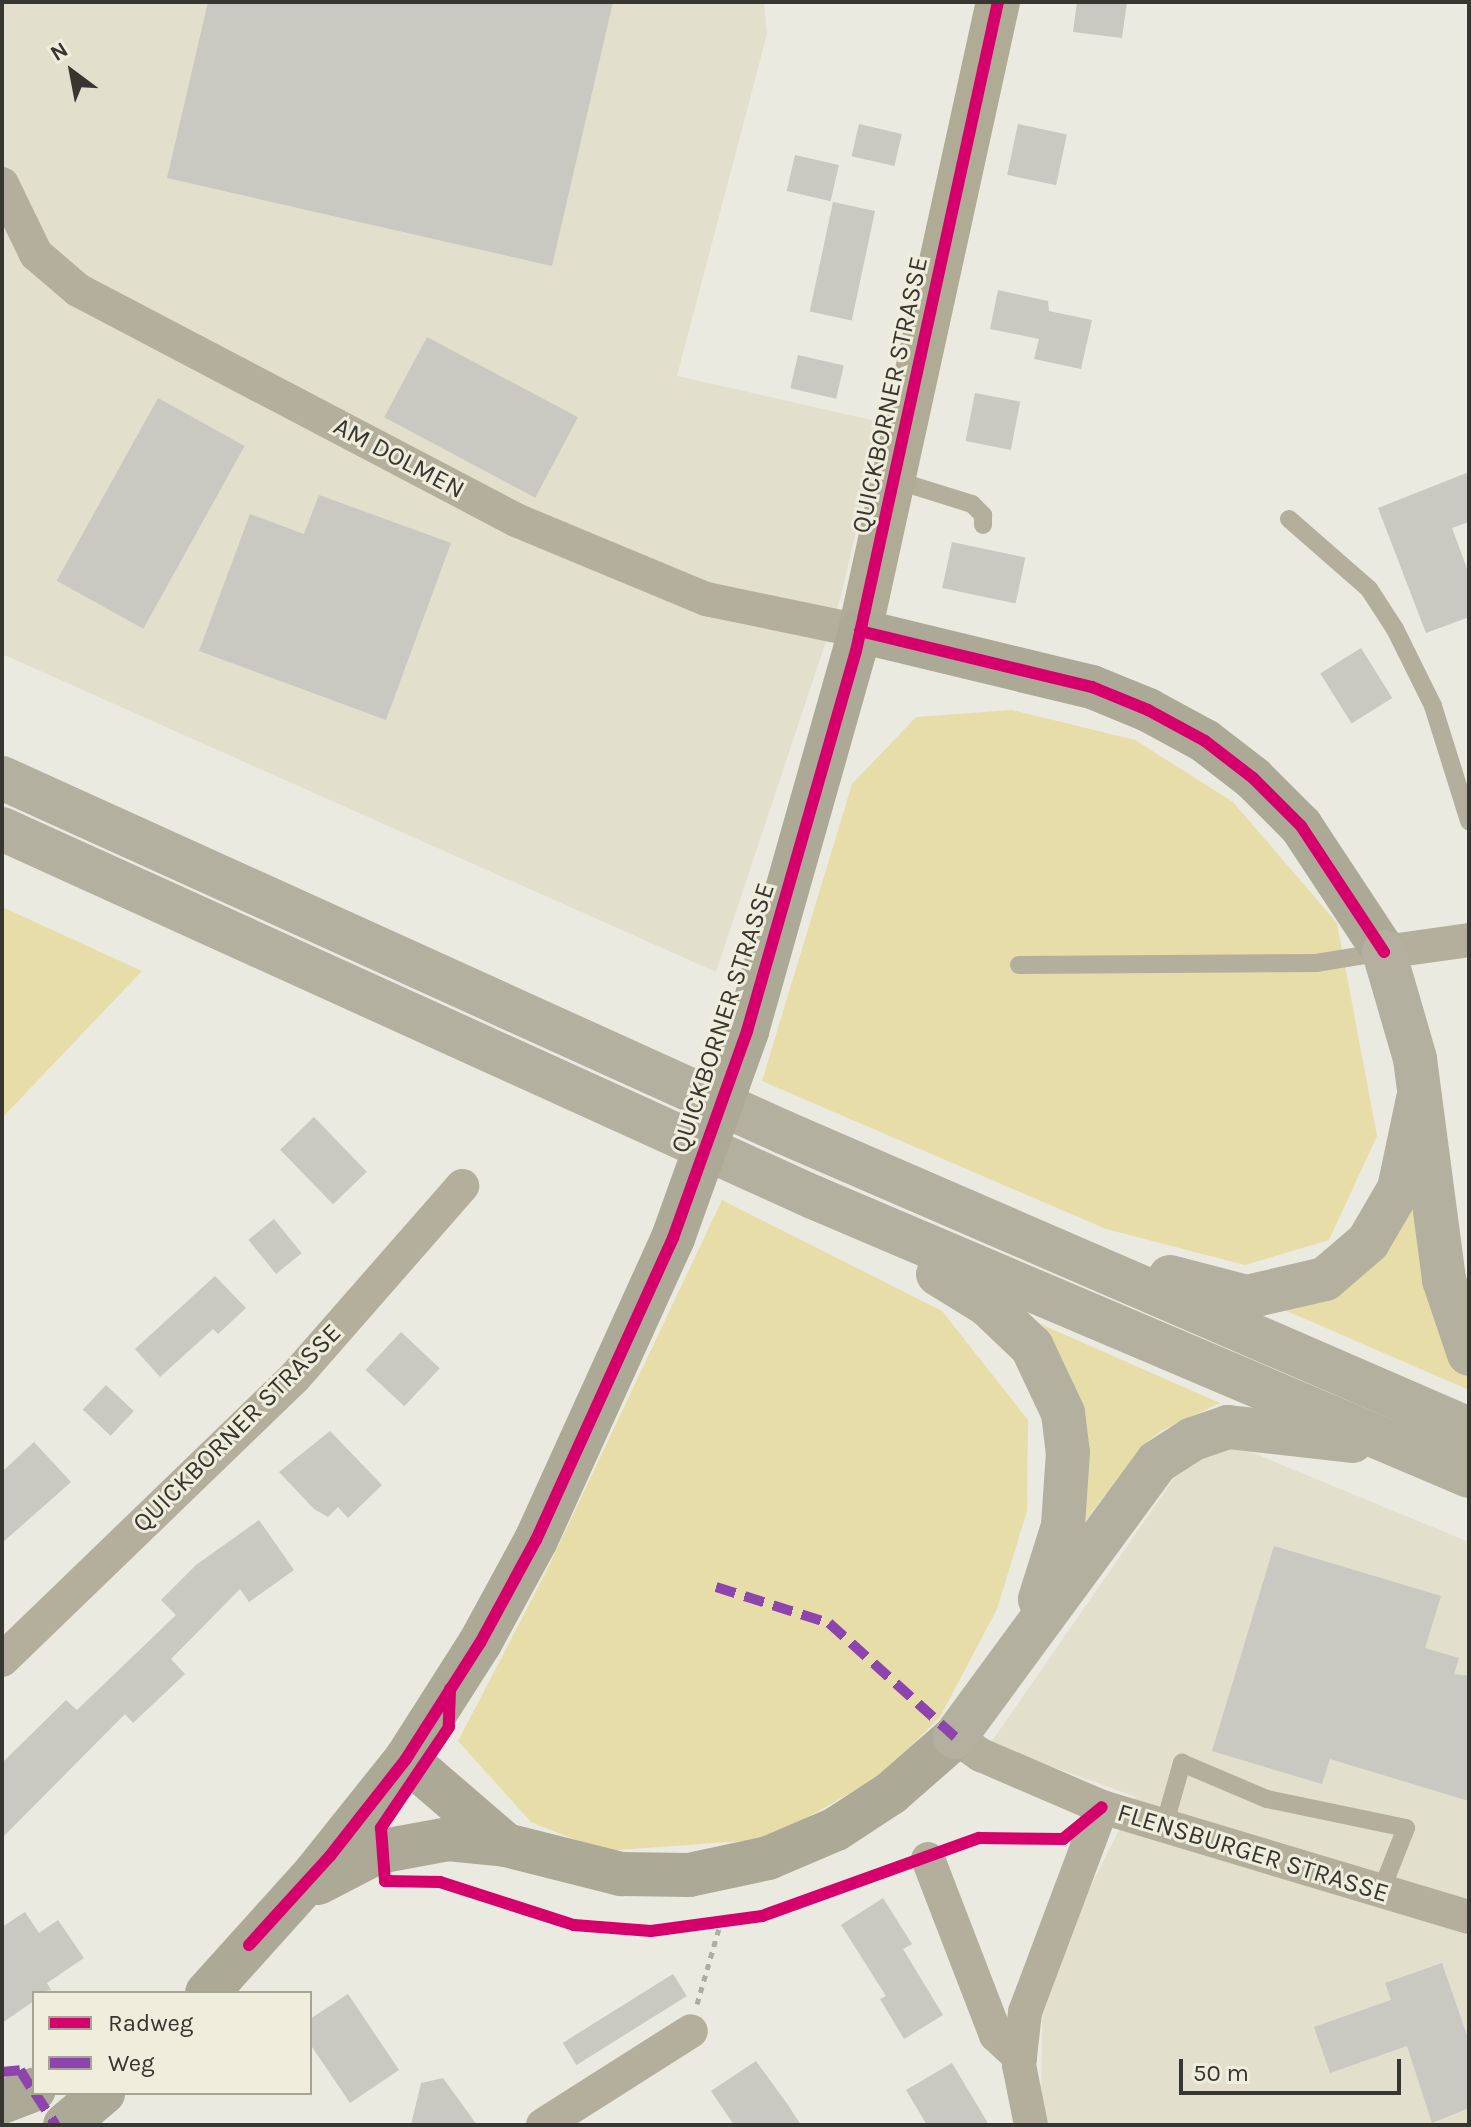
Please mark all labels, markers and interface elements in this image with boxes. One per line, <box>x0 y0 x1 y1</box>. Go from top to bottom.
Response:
north arrow <box>32 32 112 112</box>
text: N <box>46 36 73 67</box>
street label: QUICKBORNER STRASSE <box>845 254 935 536</box>
street label: AM DOLMEN <box>328 411 470 505</box>
street label: QUICKBORNER STRASSE <box>665 879 781 1157</box>
street label: QUICKBORNER STRASSE <box>126 1317 348 1539</box>
street label: FLENSBURGER STRASSE <box>1114 1797 1392 1909</box>
legend <box>32 1991 312 2095</box>
text: Radweg <box>108 2009 193 2037</box>
scale bar <box>1183 2043 1405 2093</box>
text: Weg <box>108 2049 155 2077</box>
text: 50 m <box>1193 2059 1249 2087</box>

